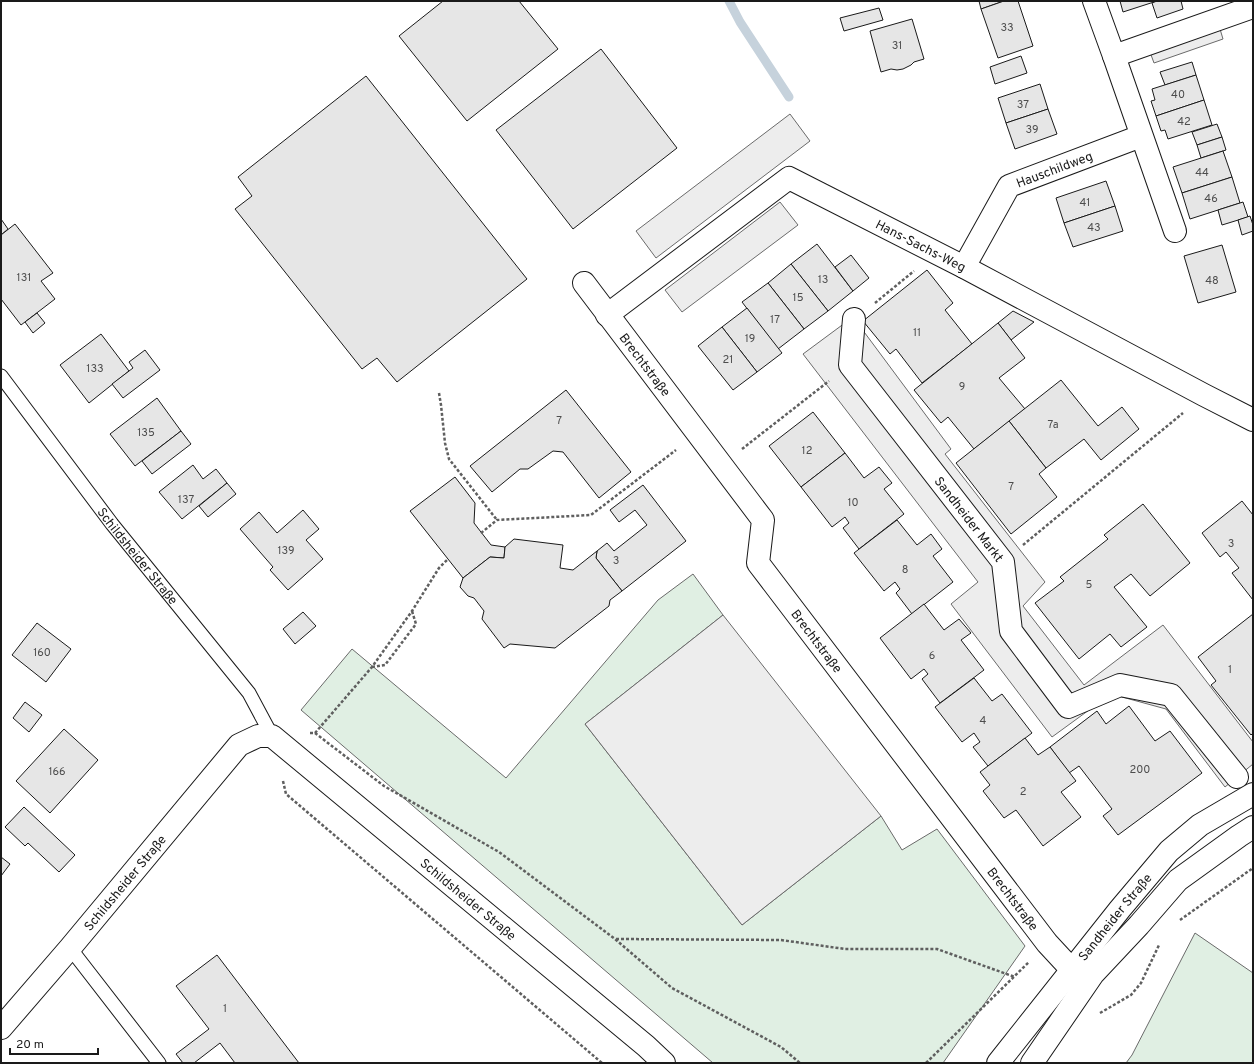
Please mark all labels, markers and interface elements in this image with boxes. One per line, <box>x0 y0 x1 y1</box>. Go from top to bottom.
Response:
house number: 33 <box>1000 21 1014 35</box>
house number: 31 <box>892 39 902 53</box>
house number: 40 <box>1171 88 1185 102</box>
house number: 37 <box>1017 98 1029 112</box>
house number: 42 <box>1177 115 1191 129</box>
house number: 39 <box>1026 123 1038 137</box>
street label: Hauschildweg <box>1014 149 1095 192</box>
house number: 44 <box>1195 166 1209 180</box>
house number: 46 <box>1204 192 1218 206</box>
house number: 41 <box>1080 196 1090 210</box>
street label: Hans-Sachs-Weg <box>872 217 968 277</box>
house number: 43 <box>1087 221 1101 235</box>
house number: 131 <box>17 271 31 285</box>
house number: 13 <box>818 273 828 287</box>
house number: 48 <box>1205 274 1219 288</box>
house number: 15 <box>793 291 804 305</box>
house number: 17 <box>770 313 780 327</box>
house number: 11 <box>913 326 921 340</box>
street label: Brechtstraße <box>615 331 673 400</box>
house number: 19 <box>745 332 755 346</box>
house number: 21 <box>723 353 733 367</box>
house number: 133 <box>86 362 104 376</box>
house number: 9 <box>959 380 965 394</box>
house number: 7 <box>556 414 562 428</box>
house number: 7a <box>1047 418 1059 432</box>
house number: 135 <box>137 426 155 440</box>
house number: 12 <box>802 444 812 458</box>
street label: Sandheider Markt <box>930 474 1006 566</box>
house number: 7 <box>1008 480 1014 494</box>
house number: 137 <box>178 493 194 507</box>
house number: 10 <box>847 496 859 510</box>
street label: Schildsheider Straße <box>93 505 180 609</box>
house number: 3 <box>1228 537 1234 551</box>
house number: 139 <box>277 544 295 558</box>
house number: 3 <box>613 554 619 568</box>
house number: 8 <box>902 563 908 577</box>
house number: 5 <box>1086 578 1093 592</box>
street label: Brechtstraße <box>786 607 845 677</box>
house number: 160 <box>33 646 51 660</box>
house number: 6 <box>929 649 935 663</box>
house number: 1 <box>1228 663 1232 677</box>
house number: 4 <box>980 714 987 728</box>
house number: 200 <box>1130 763 1150 777</box>
house number: 166 <box>48 765 66 779</box>
house number: 2 <box>1020 785 1026 799</box>
street label: Schildsheider Straße <box>82 833 171 935</box>
street label: Schildsheider Straße <box>416 856 518 945</box>
street label: Brechtstraße <box>983 865 1041 935</box>
street label: Sandheider Straße <box>1076 871 1156 965</box>
house number: 1 <box>223 1002 227 1016</box>
scale bar <box>10 1030 98 1056</box>
text: 20 m <box>16 1037 44 1053</box>

